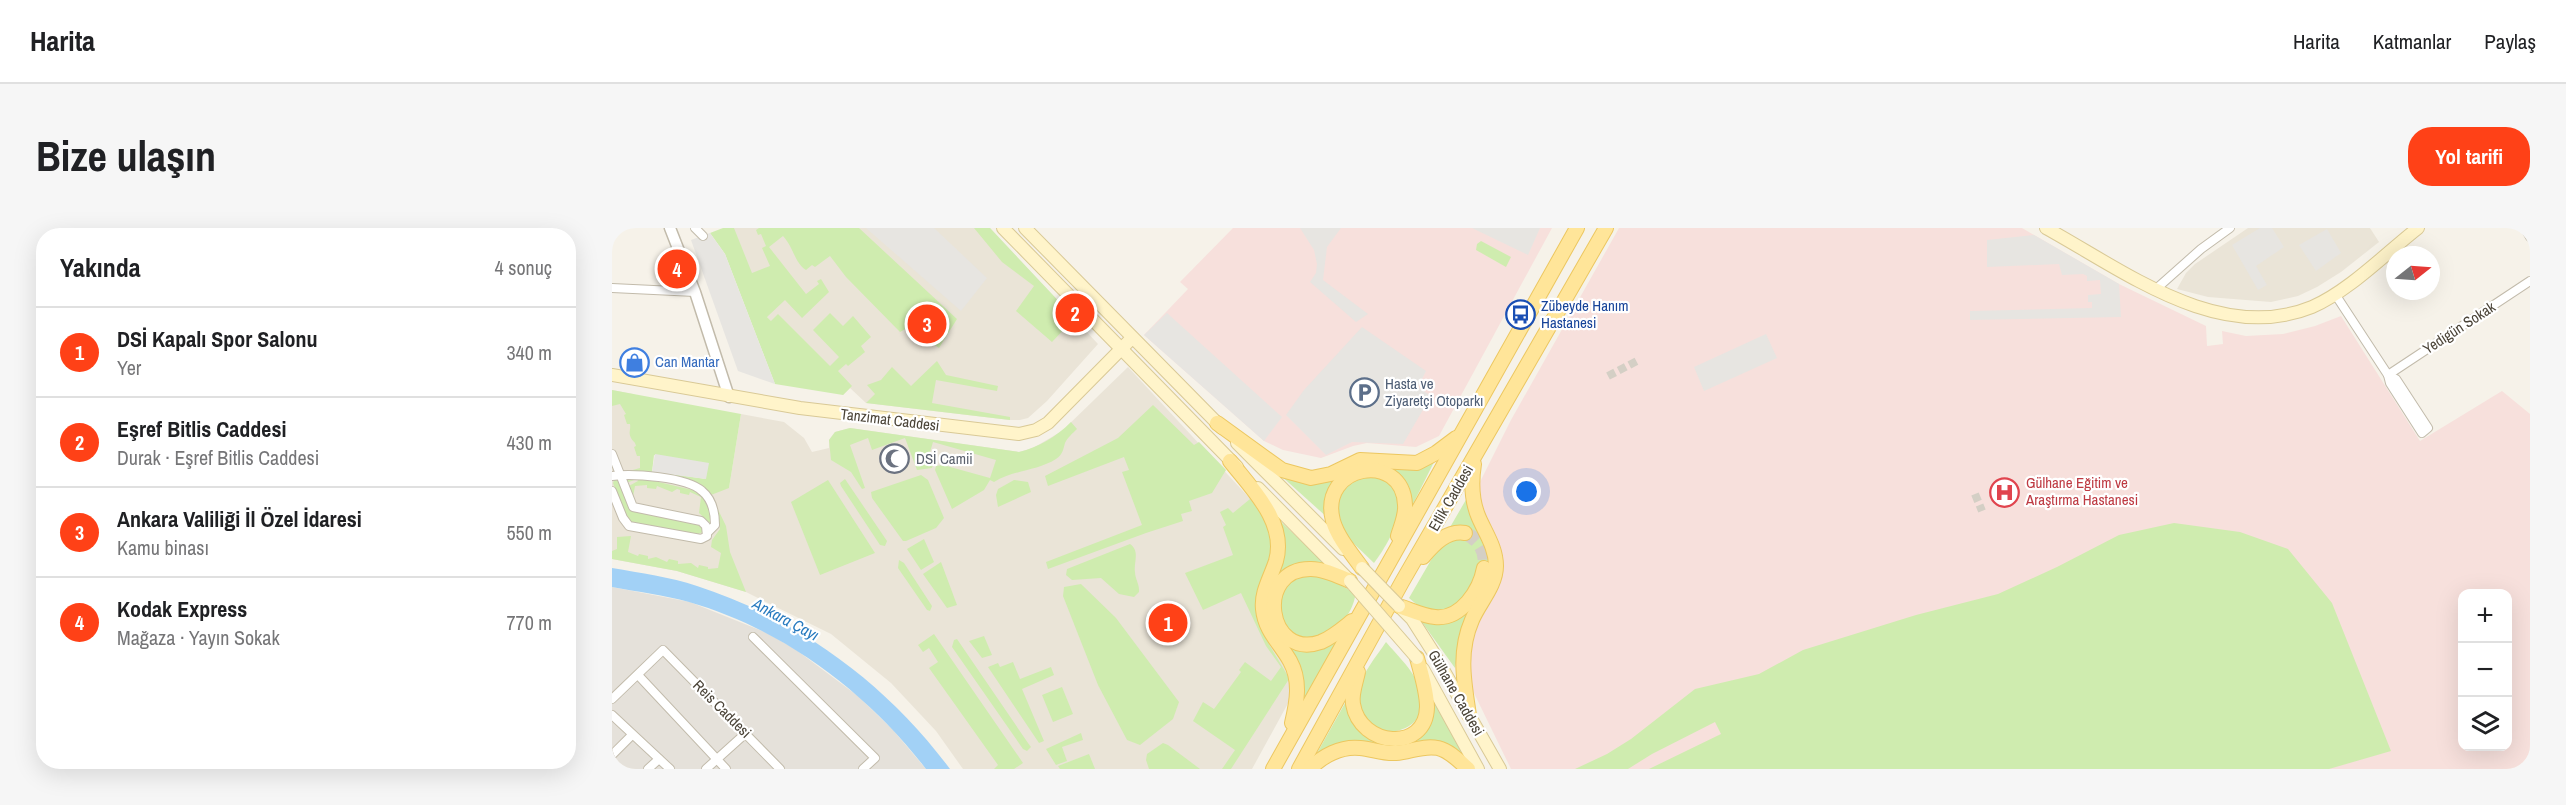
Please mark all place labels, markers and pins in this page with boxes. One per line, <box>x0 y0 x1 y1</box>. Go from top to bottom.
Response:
pin: 4 <box>658 246 696 291</box>
pin: 2 <box>1056 290 1094 335</box>
place label: Zübeyde Hanım Hastanesi <box>1541 295 1629 333</box>
bus stop icon: Zübeyde Hanım Hastanesi <box>1504 299 1536 331</box>
pin: 3 <box>908 302 946 346</box>
shop icon: Can Mantar <box>618 346 650 378</box>
place label: Can Mantar <box>655 351 719 372</box>
place label: Hasta ve Ziyaretçi Otoparkı <box>1385 373 1483 411</box>
parking icon: Hasta ve Ziyaretçi Otoparkı <box>1348 377 1380 409</box>
mosque icon: DSİ Camii <box>879 443 911 475</box>
place label: DSİ Camii <box>916 448 973 469</box>
place label: Gülhane Eğitim ve Araştırma Hastanesi <box>2025 472 2138 510</box>
hospital icon: Gülhane Eğitim ve Araştırma Hastanesi <box>1989 476 2021 508</box>
pin: 1 <box>1148 600 1188 646</box>

